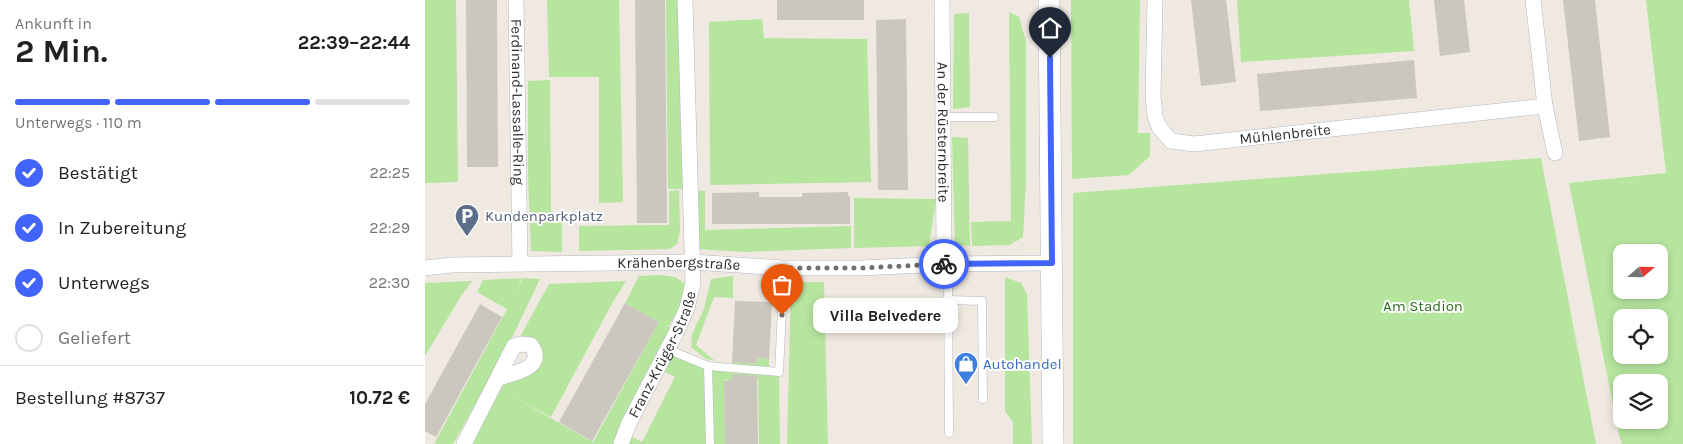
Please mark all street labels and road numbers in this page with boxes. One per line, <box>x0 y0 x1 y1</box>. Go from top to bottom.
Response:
street label: Ferdinand-Lassalle-Ring <box>507 19 528 186</box>
street label: An der Rüsternbreite <box>933 62 953 202</box>
street label: Mühlenbreite <box>1238 120 1332 148</box>
street label: Krähenbergstraße <box>617 253 741 274</box>
street label: Franz-Krüger-Straße <box>624 289 700 421</box>

